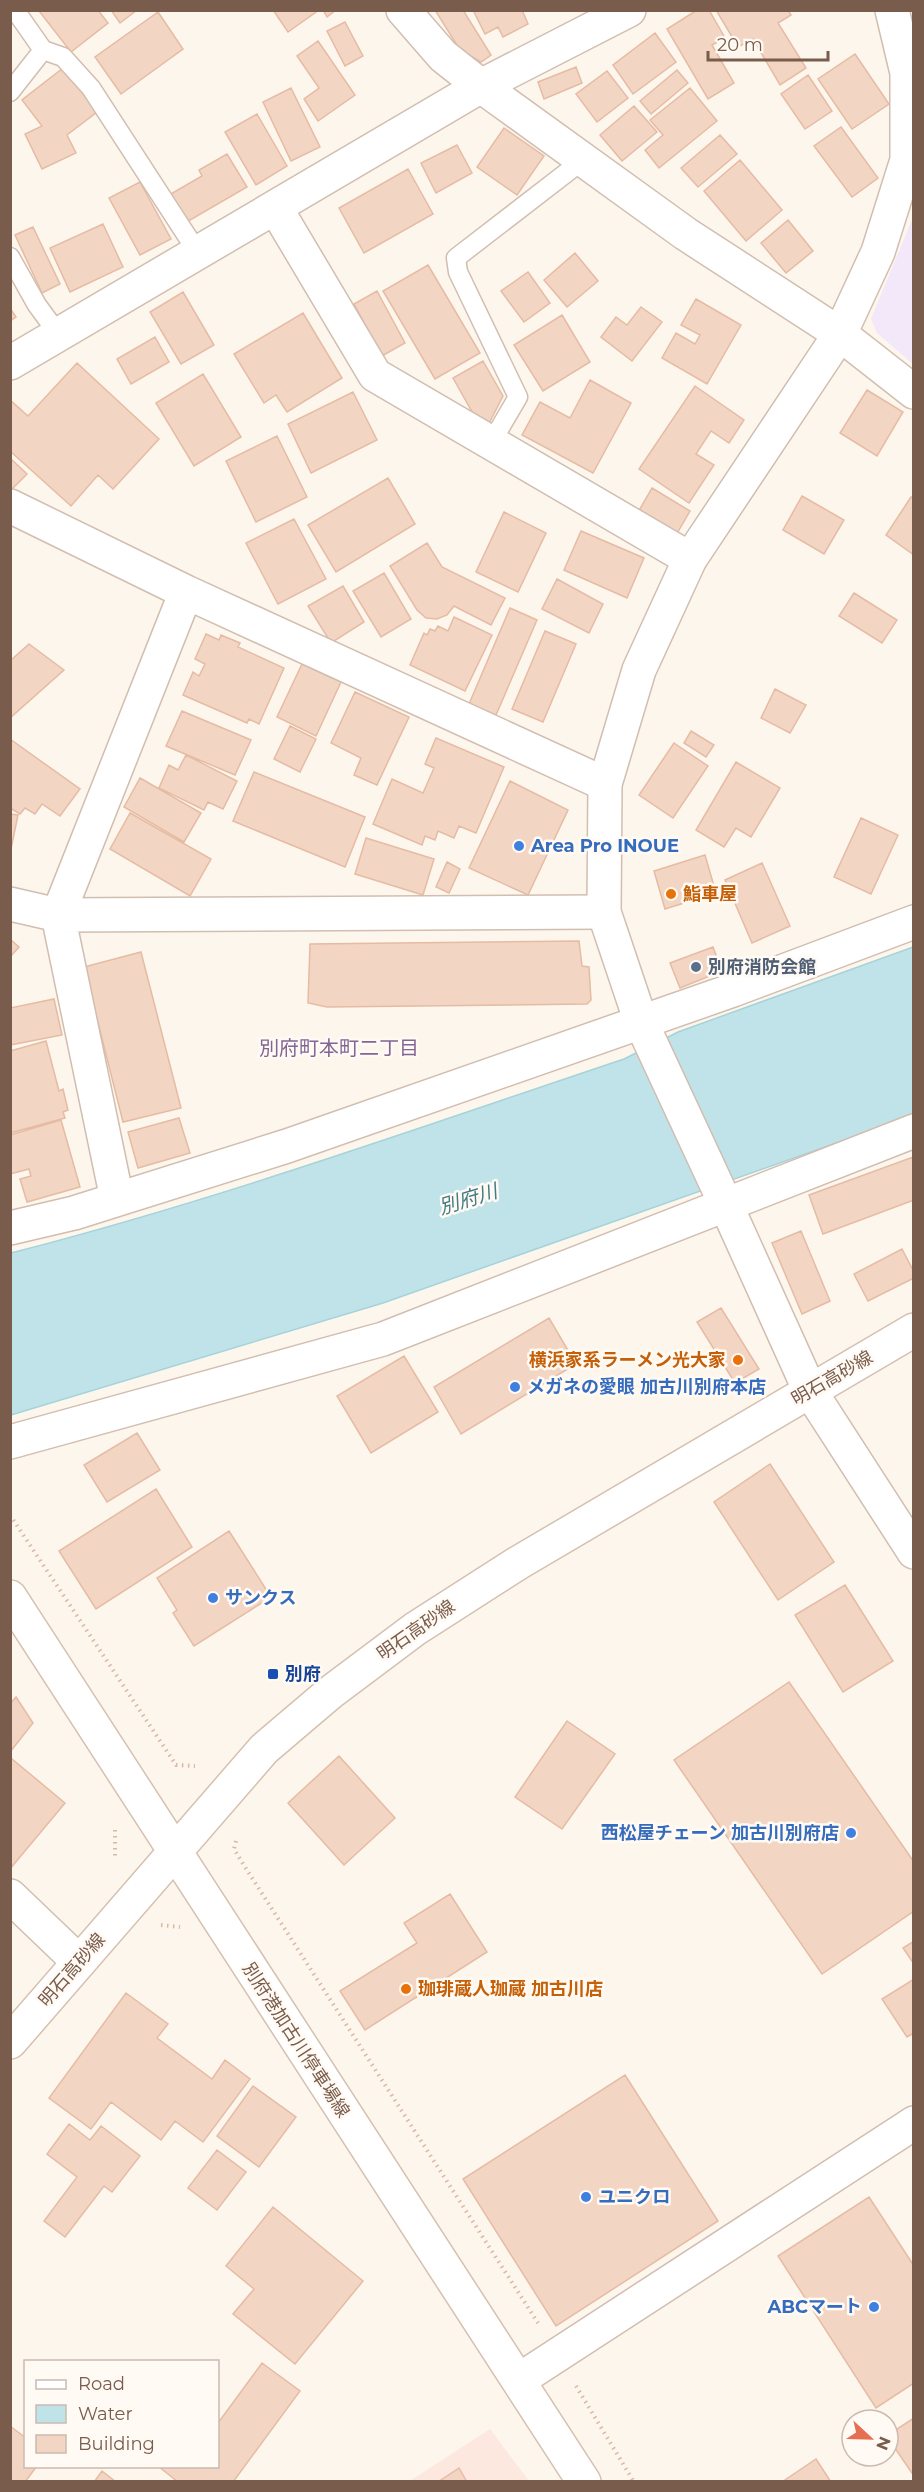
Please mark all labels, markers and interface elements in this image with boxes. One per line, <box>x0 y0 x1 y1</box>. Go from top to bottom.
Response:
scale bar <box>708 24 828 62</box>
text: 20 m <box>717 34 763 56</box>
place label: Area Pro INOUE <box>530 835 679 857</box>
marker: Area Pro INOUE <box>512 839 526 853</box>
place label: 鮨車屋 <box>683 883 737 905</box>
marker: 鮨車屋 <box>664 887 678 901</box>
place label: 別府消防会館 <box>708 956 816 978</box>
marker: 別府消防会館 <box>689 960 703 974</box>
district label: 別府町本町二丁目 <box>259 1036 419 1060</box>
water label: 別府川 <box>436 1178 502 1219</box>
street label: 明石高砂線 <box>788 1346 876 1410</box>
place label: 横浜家系ラーメン光大家 <box>529 1349 726 1371</box>
marker: 横浜家系ラーメン光大家 <box>731 1353 745 1367</box>
place label: メガネの愛眼 加古川別府本店 <box>527 1376 766 1398</box>
marker: メガネの愛眼 加古川別府本店 <box>508 1380 522 1394</box>
place label: サンクス <box>225 1587 296 1609</box>
marker: サンクス <box>206 1591 220 1605</box>
street label: 明石高砂線 <box>373 1595 459 1665</box>
place label: 別府 <box>285 1663 321 1685</box>
marker: 別府 <box>266 1667 280 1681</box>
place label: 西松屋チェーン 加古川別府店 <box>601 1822 839 1844</box>
marker: 西松屋チェーン 加古川別府店 <box>844 1826 858 1840</box>
street label: 明石高砂線 <box>34 1929 110 2011</box>
street label: 別府港加古川停車場線 <box>238 1959 354 2121</box>
place label: 珈琲蔵人珈蔵 加古川店 <box>418 1978 603 2000</box>
marker: 珈琲蔵人珈蔵 加古川店 <box>399 1982 413 1996</box>
place label: ユニクロ <box>598 2186 670 2208</box>
marker: ユニクロ <box>579 2190 593 2204</box>
place label: ABCマート <box>766 2296 862 2318</box>
marker: ABCマート <box>867 2300 881 2314</box>
legend <box>24 2360 219 2468</box>
text: Road <box>78 2373 125 2395</box>
text: Water <box>78 2403 133 2425</box>
north arrow <box>840 2408 900 2468</box>
text: Building <box>78 2433 155 2455</box>
text: N <box>872 2434 895 2453</box>

